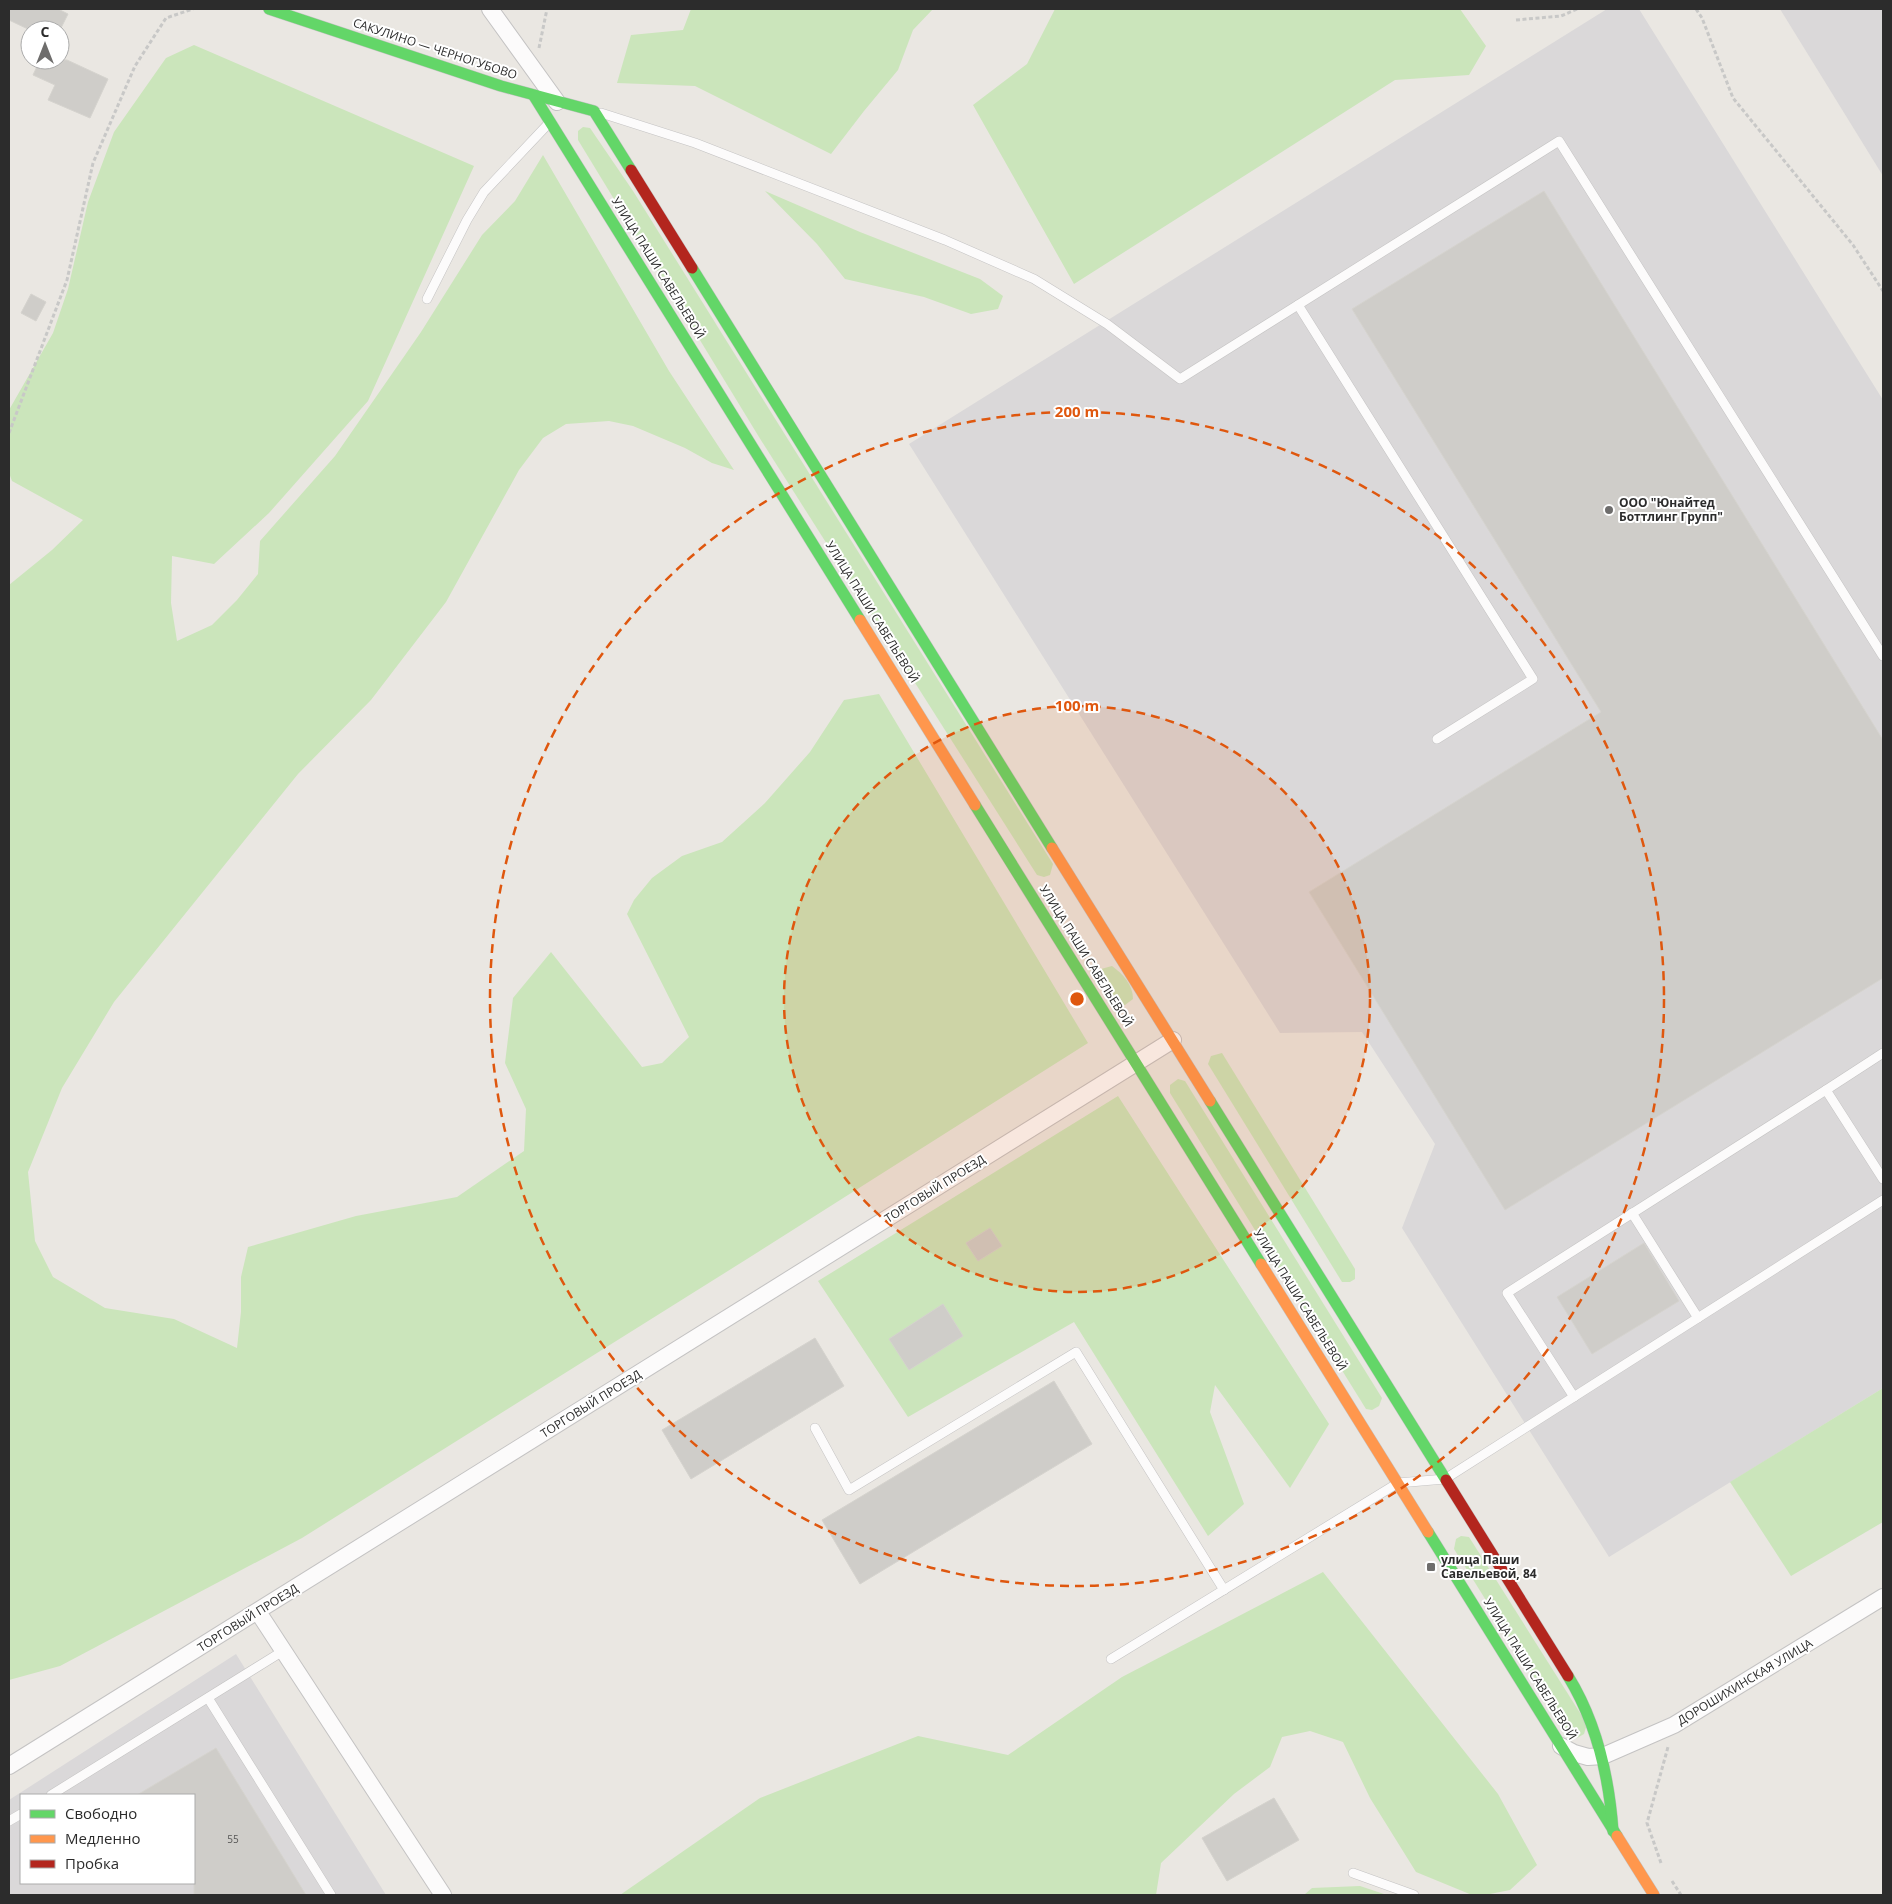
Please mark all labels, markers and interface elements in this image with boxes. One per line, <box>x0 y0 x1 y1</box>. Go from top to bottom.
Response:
street label: САКУЛИНО — ЧЕРНОГУБОВО <box>351 14 519 83</box>
north arrow <box>20 20 70 70</box>
text: С <box>41 22 50 41</box>
street label: УЛИЦА ПАШИ САВЕЛЬЕВОЙ <box>608 194 709 342</box>
text: 200 m <box>1055 401 1099 421</box>
place label: ООО "Юнайтед Боттлинг Групп" <box>1619 494 1723 525</box>
marker: ООО "Юнайтед Боттлинг Групп" <box>1603 504 1615 516</box>
street label: УЛИЦА ПАШИ САВЕЛЬЕВОЙ <box>822 538 923 686</box>
text: 100 m <box>1055 695 1099 715</box>
street label: УЛИЦА ПАШИ САВЕЛЬЕВОЙ <box>1036 882 1137 1030</box>
centre of rings <box>1068 990 1086 1008</box>
street label: ТОРГОВЫЙ ПРОЕЗД <box>881 1151 988 1227</box>
street label: УЛИЦА ПАШИ САВЕЛЬЕВОЙ <box>1250 1226 1351 1374</box>
street label: ТОРГОВЫЙ ПРОЕЗД <box>537 1366 644 1442</box>
place label: улица Паши Савельевой, 84 <box>1441 1551 1537 1582</box>
marker: улица Паши Савельевой, 84 <box>1425 1561 1437 1573</box>
street label: ТОРГОВЫЙ ПРОЕЗД <box>194 1580 301 1656</box>
street label: УЛИЦА ПАШИ САВЕЛЬЕВОЙ <box>1480 1595 1581 1743</box>
street label: ДОРОШИХИНСКАЯ УЛИЦА <box>1674 1634 1816 1729</box>
legend <box>20 1794 195 1884</box>
text: Свободно <box>65 1803 137 1823</box>
text: Медленно <box>65 1828 141 1848</box>
house number: 55 <box>227 1832 239 1846</box>
text: Пробка <box>65 1853 119 1873</box>

